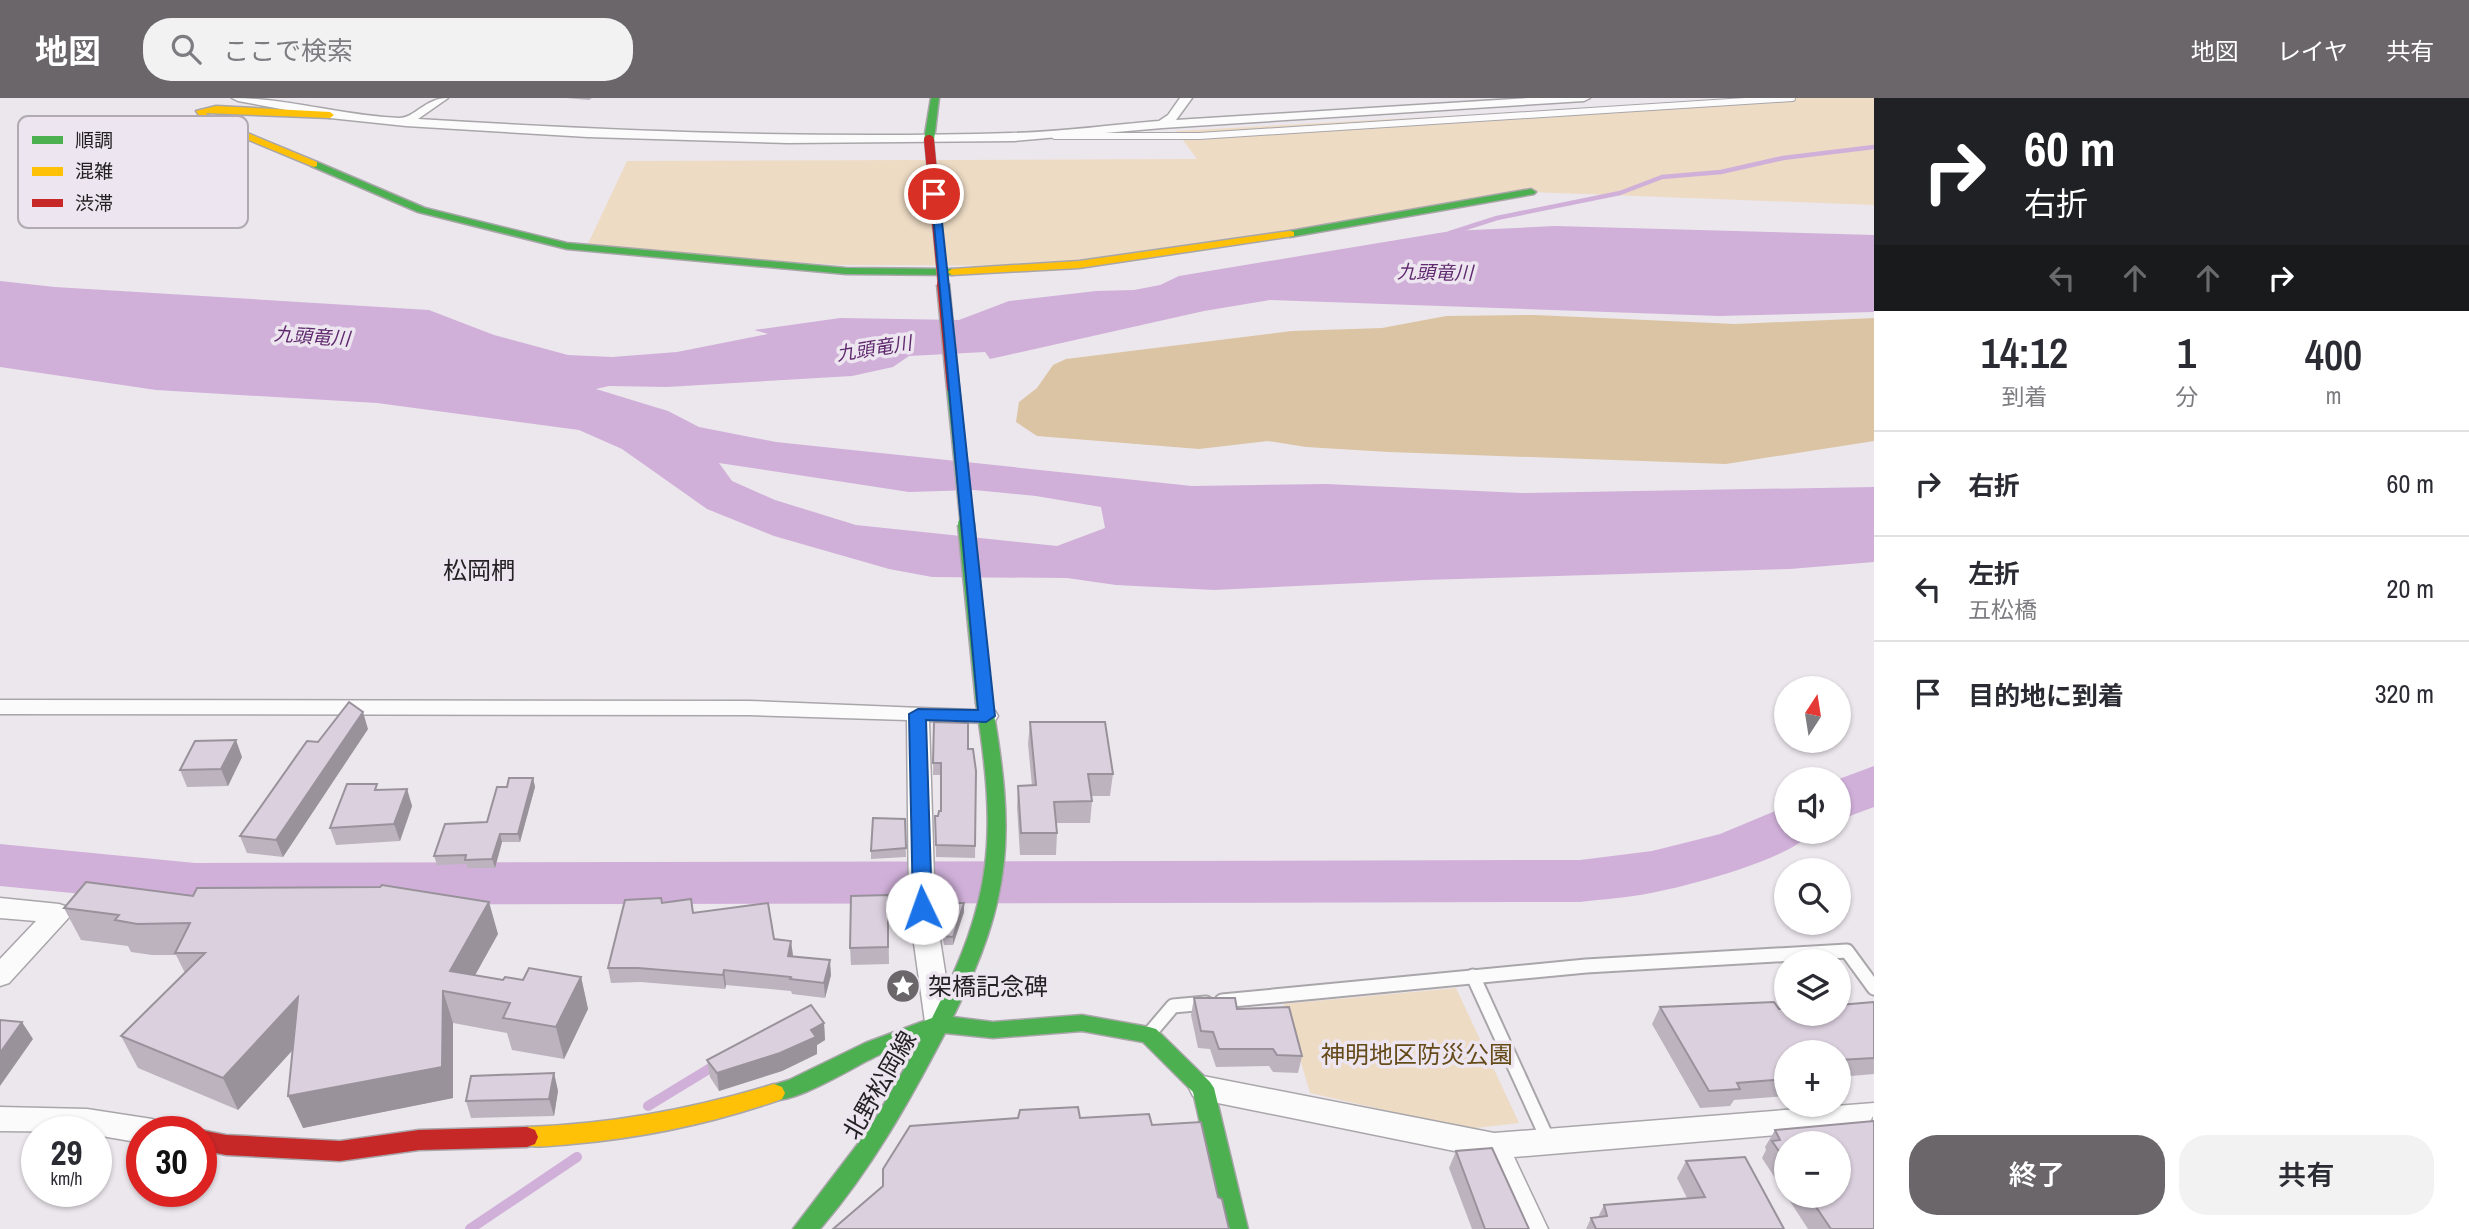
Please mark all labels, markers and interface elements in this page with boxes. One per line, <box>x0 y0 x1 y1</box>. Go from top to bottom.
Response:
search box <box>143 18 633 81</box>
text: 地図 <box>35 29 101 73</box>
icon: search <box>167 30 205 68</box>
text: ここで検索 <box>223 33 353 68</box>
text: 地図 <box>2191 35 2239 67</box>
text: レイヤ <box>2277 35 2348 67</box>
text: 共有 <box>2386 35 2434 67</box>
text: 60 m <box>2024 115 2116 181</box>
legend <box>18 116 248 228</box>
icon: right <box>1909 126 2000 217</box>
text: 順調 <box>75 127 113 153</box>
text: 混雑 <box>75 158 113 184</box>
pin <box>904 164 964 224</box>
icon: arrive <box>915 175 953 213</box>
text: 右折 <box>2024 182 2088 225</box>
text: 渋滞 <box>75 190 113 216</box>
water label: 九頭竜川 <box>1397 258 1475 286</box>
icon: left <box>2043 259 2081 297</box>
icon: ahead <box>2116 259 2154 297</box>
icon: ahead <box>2189 259 2227 297</box>
icon: right <box>2262 259 2300 297</box>
water label: 九頭竜川 <box>273 320 353 352</box>
text: 14:12 <box>1981 325 2068 381</box>
text: 1 <box>2177 325 2196 381</box>
text: 400 <box>2305 327 2362 383</box>
water label: 九頭竜川 <box>834 329 916 367</box>
text: m <box>2326 380 2341 411</box>
text: 到着 <box>2001 381 2047 412</box>
text: 分 <box>2175 381 2198 412</box>
icon: right <box>1909 465 1947 503</box>
text: 60 m <box>2387 466 2434 501</box>
text: 右折 <box>1968 468 2020 503</box>
district label: 松岡椚 <box>443 554 515 586</box>
text: 左折 <box>1968 556 2020 591</box>
icon: left <box>1909 570 1947 608</box>
text: 20 m <box>2387 571 2434 606</box>
text: 五松橋 <box>1968 594 2037 625</box>
icon: arrive <box>1909 675 1947 713</box>
north arrow <box>1774 676 1852 752</box>
map controls <box>1774 676 1851 1208</box>
text: 320 m <box>2375 676 2434 711</box>
text: 目的地に到着 <box>1968 678 2124 713</box>
button: sound <box>1774 767 1851 844</box>
button: search <box>1774 858 1851 935</box>
position arrow <box>885 871 959 945</box>
button: layers <box>1774 949 1851 1026</box>
place icon: 架橋記念碑 <box>884 967 922 1005</box>
place label: 架橋記念碑 <box>928 970 1048 1002</box>
street label: 北野松岡線 <box>835 1025 923 1145</box>
park label: 神明地区防災公園 <box>1321 1038 1513 1070</box>
button: + <box>1774 1040 1851 1117</box>
speed limit sign: 30 <box>126 1116 217 1207</box>
text: 29 <box>51 1129 82 1176</box>
button: − <box>1774 1131 1851 1208</box>
button: 終了 <box>1909 1135 2165 1215</box>
button: 共有 <box>2179 1135 2434 1215</box>
text: km/h <box>51 1166 83 1191</box>

